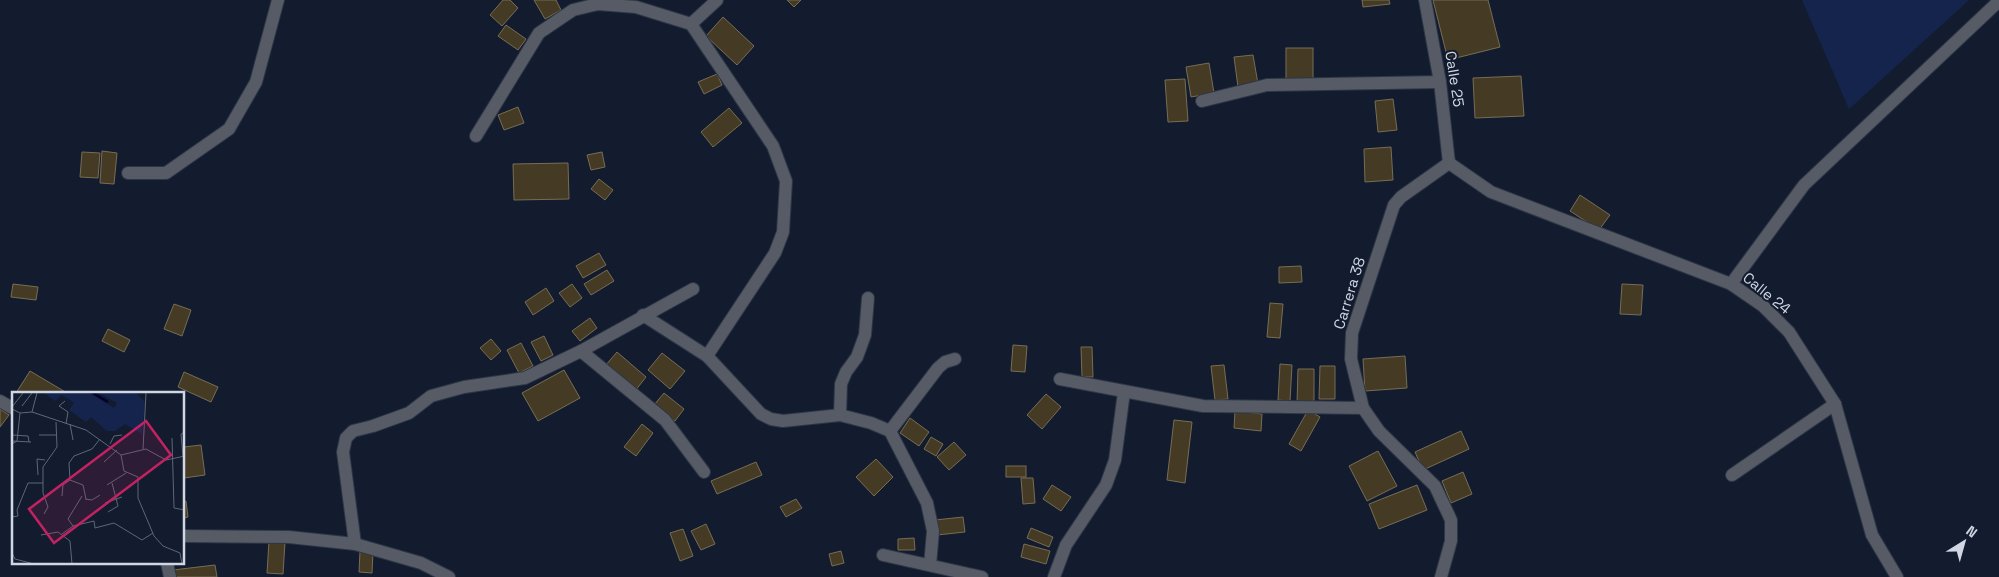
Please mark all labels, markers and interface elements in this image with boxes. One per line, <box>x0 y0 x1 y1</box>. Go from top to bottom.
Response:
street label: Calle 25 <box>1441 50 1469 108</box>
street label: Carrera 38 <box>1329 255 1369 331</box>
street label: Calle 24 <box>1739 268 1795 318</box>
inset map <box>12 392 185 564</box>
north arrow <box>1939 517 1989 567</box>
text: N <box>1963 522 1981 542</box>

